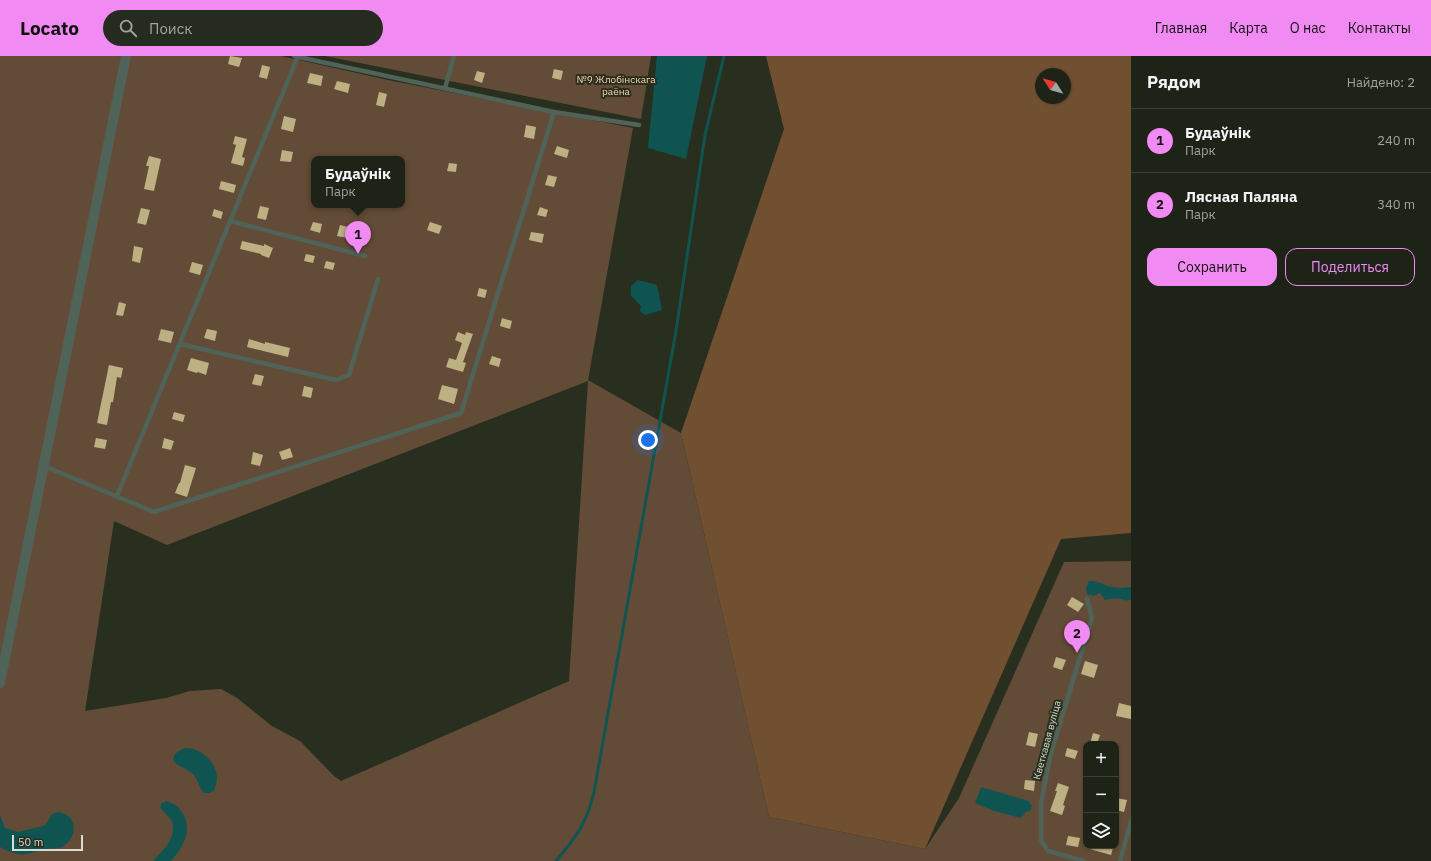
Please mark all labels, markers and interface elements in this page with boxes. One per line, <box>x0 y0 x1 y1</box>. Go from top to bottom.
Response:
search box <box>103 10 383 46</box>
text: Locato <box>20 16 79 40</box>
icon: search <box>117 17 139 39</box>
text: Поиск <box>149 19 192 38</box>
text: Главная <box>1155 19 1207 37</box>
text: Карта <box>1229 19 1268 37</box>
text: О нас <box>1290 19 1326 37</box>
text: Контакты <box>1348 19 1411 37</box>
north arrow <box>1035 68 1071 104</box>
text: Рядом <box>1147 71 1201 93</box>
park label: №9 Жлобінскага раёна <box>576 73 656 98</box>
text: Найдено: 2 <box>1347 74 1415 91</box>
text: Будаўнік <box>1185 123 1251 142</box>
text: 1 <box>1156 132 1164 149</box>
text: 240 m <box>1377 132 1415 149</box>
text: Парк <box>1185 142 1216 159</box>
popup <box>311 156 405 208</box>
text: Будаўнік <box>325 164 391 183</box>
text: Парк <box>325 183 356 200</box>
text: Лясная Паляна <box>1185 187 1297 206</box>
text: 2 <box>1156 196 1164 213</box>
text: 340 m <box>1377 196 1415 213</box>
text: Парк <box>1185 206 1216 223</box>
pin: 1 <box>345 221 371 254</box>
button: Сохранить <box>1147 248 1277 286</box>
button: Поделиться <box>1285 248 1415 286</box>
your location <box>638 430 658 450</box>
pin: 2 <box>1064 620 1090 653</box>
street label: Кветкавая вуліца <box>1030 698 1064 781</box>
map controls <box>1083 741 1119 849</box>
button: + <box>1083 741 1119 777</box>
button: − <box>1083 777 1119 813</box>
button: layers <box>1083 813 1119 849</box>
scale bar <box>12 833 83 852</box>
text: 50 m <box>18 835 43 849</box>

